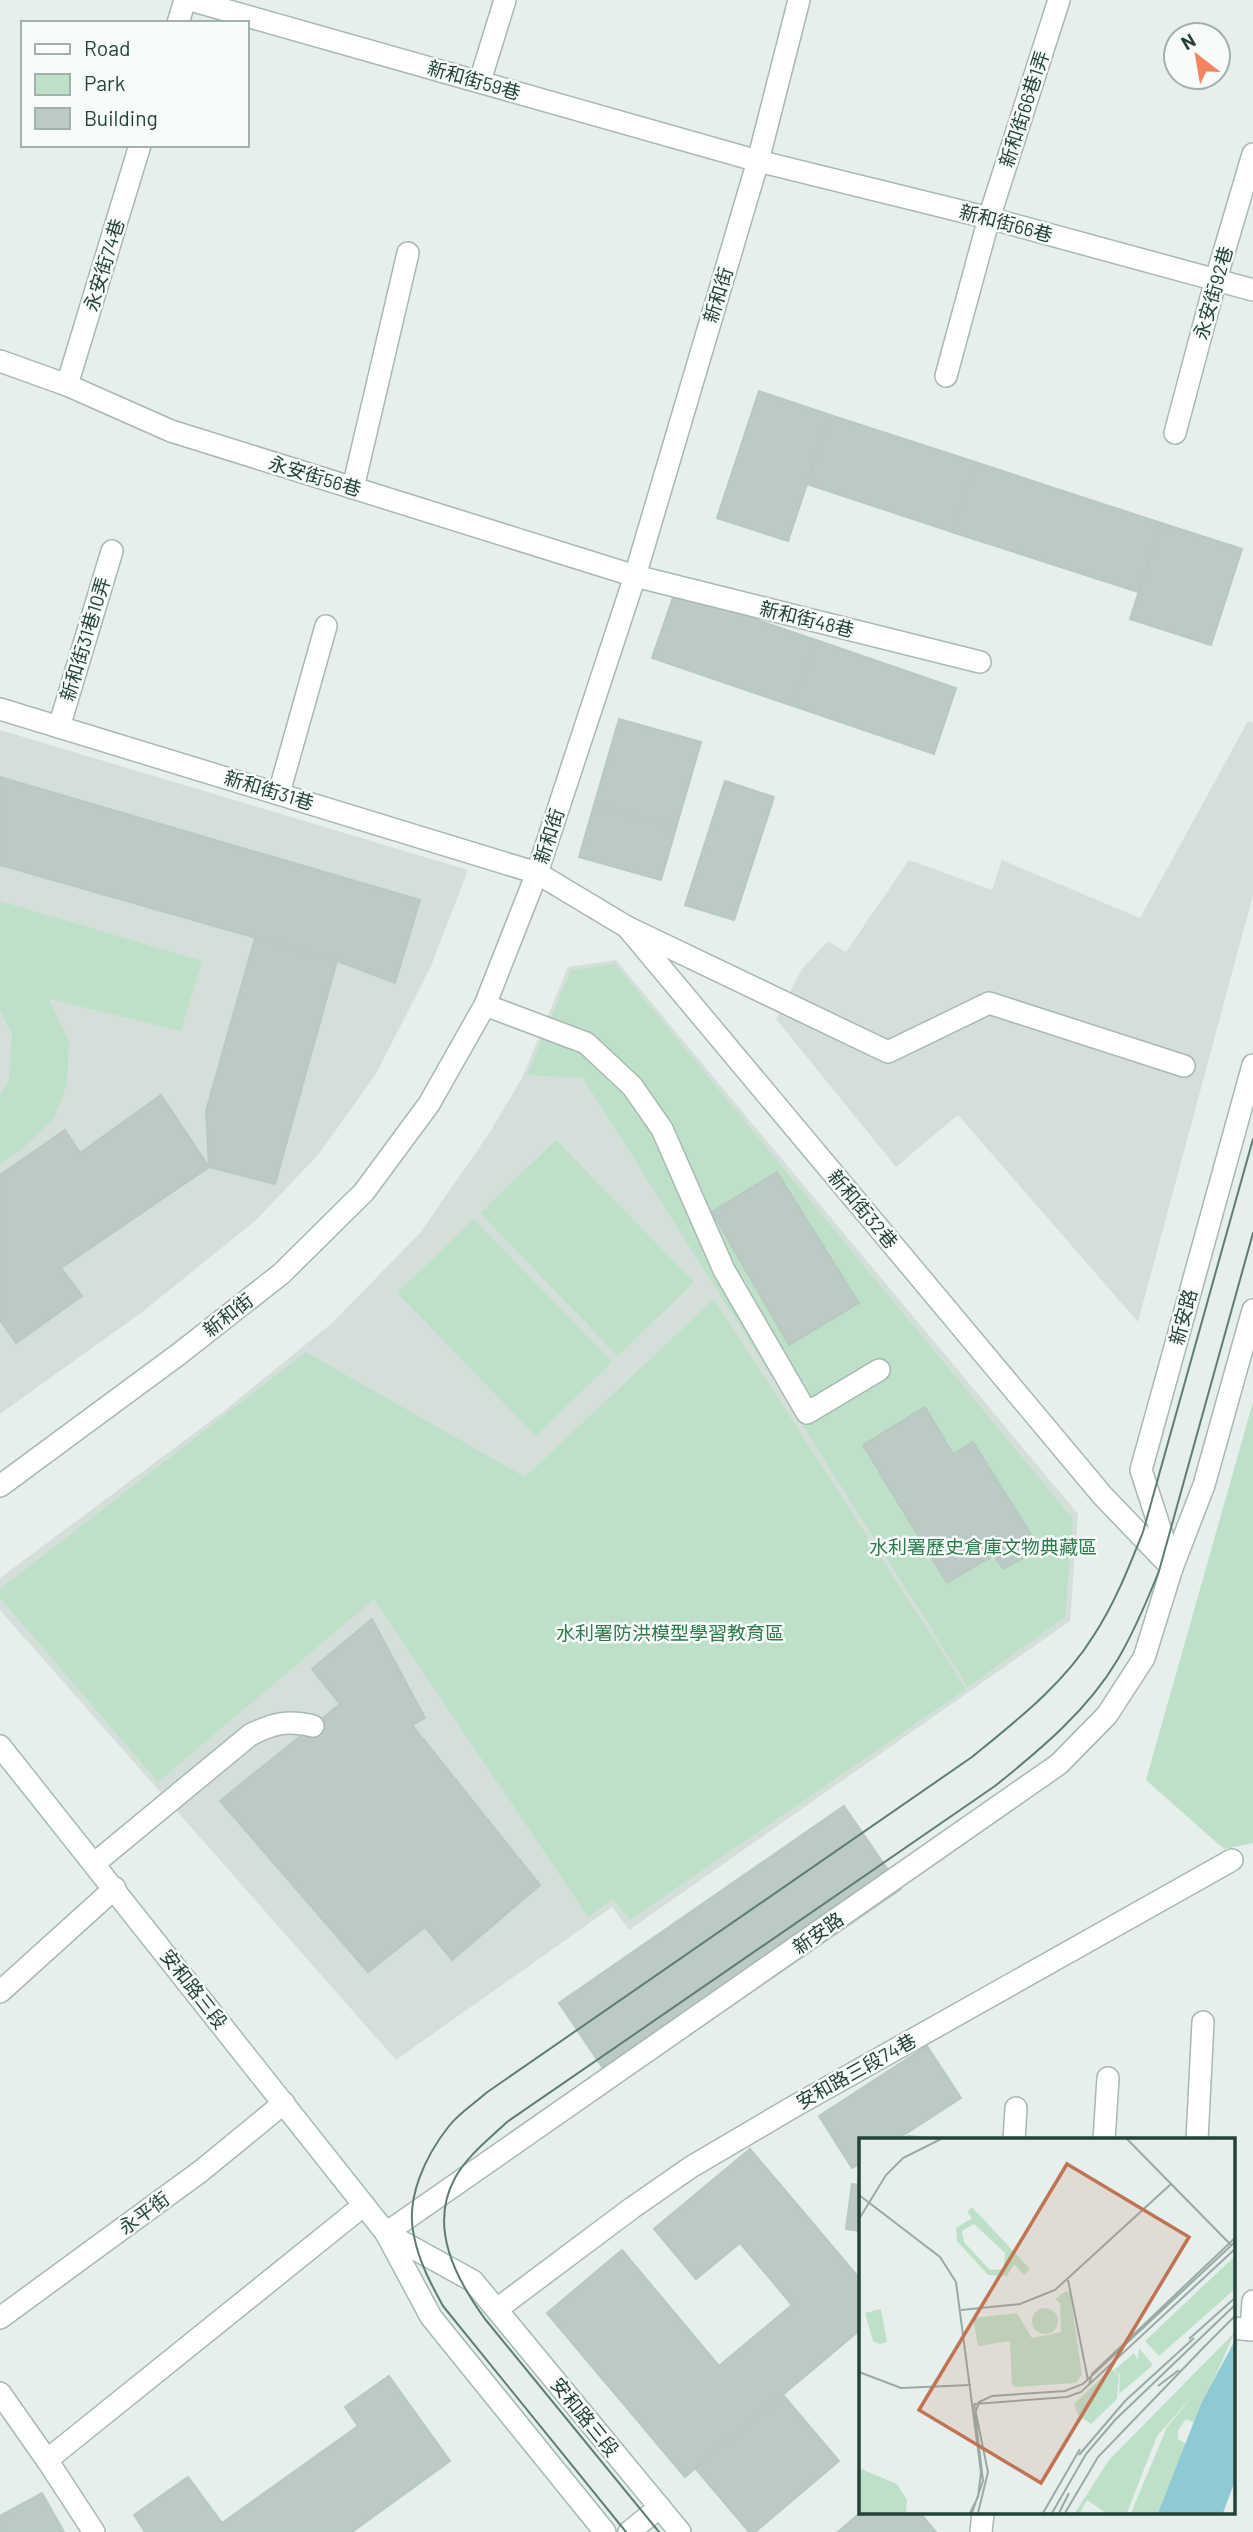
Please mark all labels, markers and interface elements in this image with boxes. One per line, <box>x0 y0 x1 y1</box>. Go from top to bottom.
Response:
legend <box>21 21 248 147</box>
north arrow <box>1162 21 1232 91</box>
text: N <box>1177 28 1199 54</box>
text: Road <box>84 35 130 60</box>
street label: 新和街66巷1弄 <box>994 48 1053 170</box>
street label: 新和街59巷 <box>425 55 523 104</box>
text: Park <box>84 70 125 95</box>
text: Building <box>84 105 158 130</box>
street label: 新和街66巷 <box>957 199 1055 246</box>
street label: 永安街74巷 <box>79 216 128 314</box>
street label: 永安街92巷 <box>1188 244 1237 342</box>
street label: 新和街 <box>698 264 737 325</box>
street label: 永安街56巷 <box>266 451 364 500</box>
street label: 新和街31巷10弄 <box>55 574 114 704</box>
street label: 新和街48巷 <box>758 596 857 641</box>
street label: 新和街31巷 <box>222 765 317 814</box>
street label: 新和街 <box>529 805 568 867</box>
street label: 新和街32巷 <box>824 1165 903 1253</box>
street label: 新安路 <box>1164 1286 1201 1347</box>
street label: 新和街 <box>198 1288 257 1341</box>
park label: 水利署歷史倉庫文物典藏區 <box>869 1535 1097 1558</box>
park label: 水利署防洪模型學習教育區 <box>556 1621 784 1644</box>
street label: 新安路 <box>788 1907 848 1958</box>
street label: 安和路三段 <box>156 1944 233 2033</box>
street label: 安和路三段74巷 <box>792 2028 920 2113</box>
inset map <box>859 2138 1236 2514</box>
street label: 永平街 <box>114 2187 174 2239</box>
street label: 安和路三段 <box>547 2373 624 2461</box>

